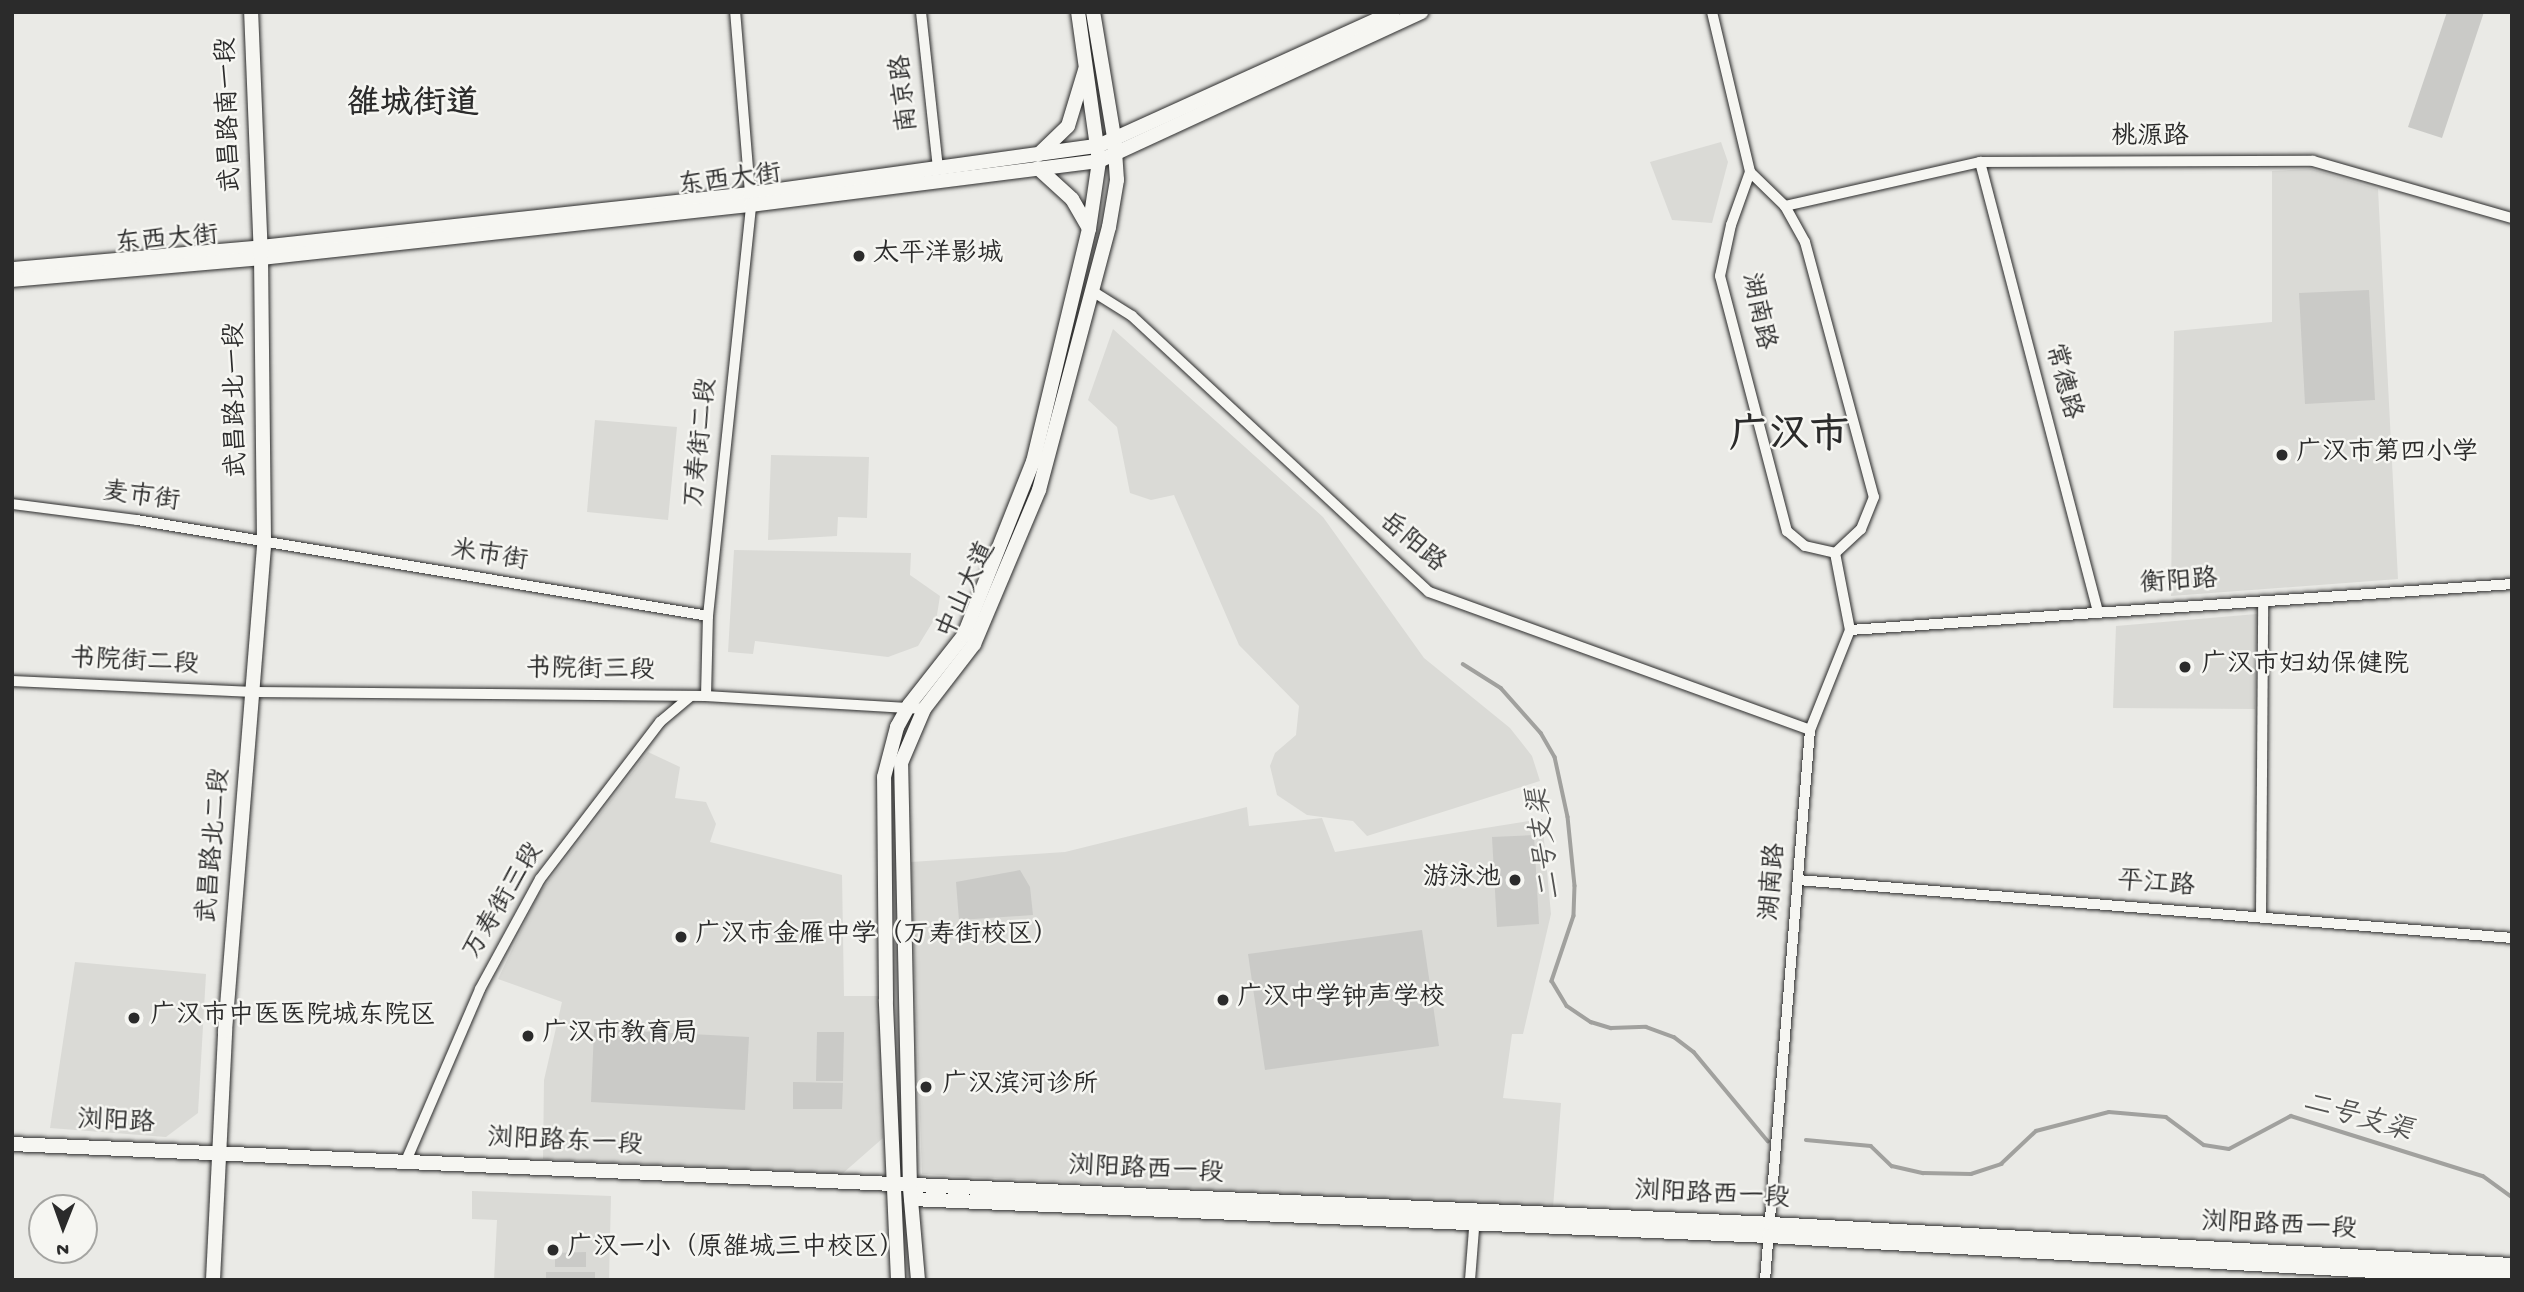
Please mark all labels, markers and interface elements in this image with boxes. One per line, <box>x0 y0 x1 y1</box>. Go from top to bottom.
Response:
street label: 武昌路南一段 <box>213 37 249 193</box>
street label: 南京路 <box>887 53 927 133</box>
district label: 雒城街道 <box>347 87 479 127</box>
street label: 桃源路 <box>2111 123 2189 155</box>
street label: 东西大街 <box>676 160 784 204</box>
street label: 东西大街 <box>114 222 220 262</box>
place label: 太平洋影城 <box>873 240 1003 272</box>
marker: 太平洋影城 <box>851 248 867 264</box>
street label: 湖南路 <box>1733 271 1779 353</box>
street label: 武昌路北一段 <box>221 322 255 478</box>
street label: 常德路 <box>2036 340 2086 424</box>
street label: 万寿街二段 <box>681 377 725 509</box>
district label: 广汉市 <box>1729 415 1849 463</box>
place label: 广汉市第四小学 <box>2296 439 2478 471</box>
marker: 广汉市第四小学 <box>2274 447 2290 463</box>
street label: 麦市街 <box>100 478 182 520</box>
street label: 岳阳路 <box>1371 507 1451 581</box>
street label: 米市街 <box>448 536 530 580</box>
street label: 中山大道 <box>932 537 1004 645</box>
street label: 衡阳路 <box>2139 566 2219 602</box>
street label: 书院街二段 <box>68 645 200 683</box>
place label: 广汉市妇幼保健院 <box>2201 651 2409 683</box>
street label: 书院街三段 <box>525 655 655 689</box>
marker: 广汉市妇幼保健院 <box>2175 657 2195 677</box>
street label: 武昌路北二段 <box>194 767 238 925</box>
water label: 二号支渠 <box>1524 786 1570 902</box>
street label: 万寿街三段 <box>458 838 552 966</box>
street label: 湖南路 <box>1756 842 1794 922</box>
place label: 游泳池 <box>1423 864 1501 896</box>
street label: 平江路 <box>2116 867 2196 905</box>
marker: 游泳池 <box>1507 872 1523 888</box>
place label: 广汉市金雁中学（万寿街校区） <box>695 921 1059 953</box>
marker: 广汉市金雁中学（万寿街校区） <box>673 929 689 945</box>
place label: 广汉中学钟声学校 <box>1237 984 1445 1016</box>
marker: 广汉中学钟声学校 <box>1215 992 1231 1008</box>
place label: 广汉市中医医院城东院区 <box>150 1002 436 1034</box>
marker: 广汉市中医医院城东院区 <box>124 1008 144 1028</box>
place label: 广汉市教育局 <box>542 1020 698 1052</box>
marker: 广汉市教育局 <box>520 1028 536 1044</box>
place label: 广汉滨河诊所 <box>942 1071 1098 1103</box>
marker: 广汉滨河诊所 <box>916 1077 936 1097</box>
water label: 二号支渠 <box>2299 1087 2415 1151</box>
street label: 浏阳路 <box>76 1106 156 1142</box>
street label: 浏阳路东一段 <box>486 1124 644 1164</box>
street label: 浏阳路西一段 <box>1067 1152 1225 1192</box>
street label: 浏阳路西一段 <box>1633 1177 1791 1217</box>
north arrow <box>28 1194 98 1264</box>
street label: 浏阳路西一段 <box>2200 1208 2358 1248</box>
place label: 广汉一小（原雒城三中校区） <box>567 1234 905 1266</box>
text: N <box>56 1237 69 1260</box>
marker: 广汉一小（原雒城三中校区） <box>545 1242 561 1258</box>

